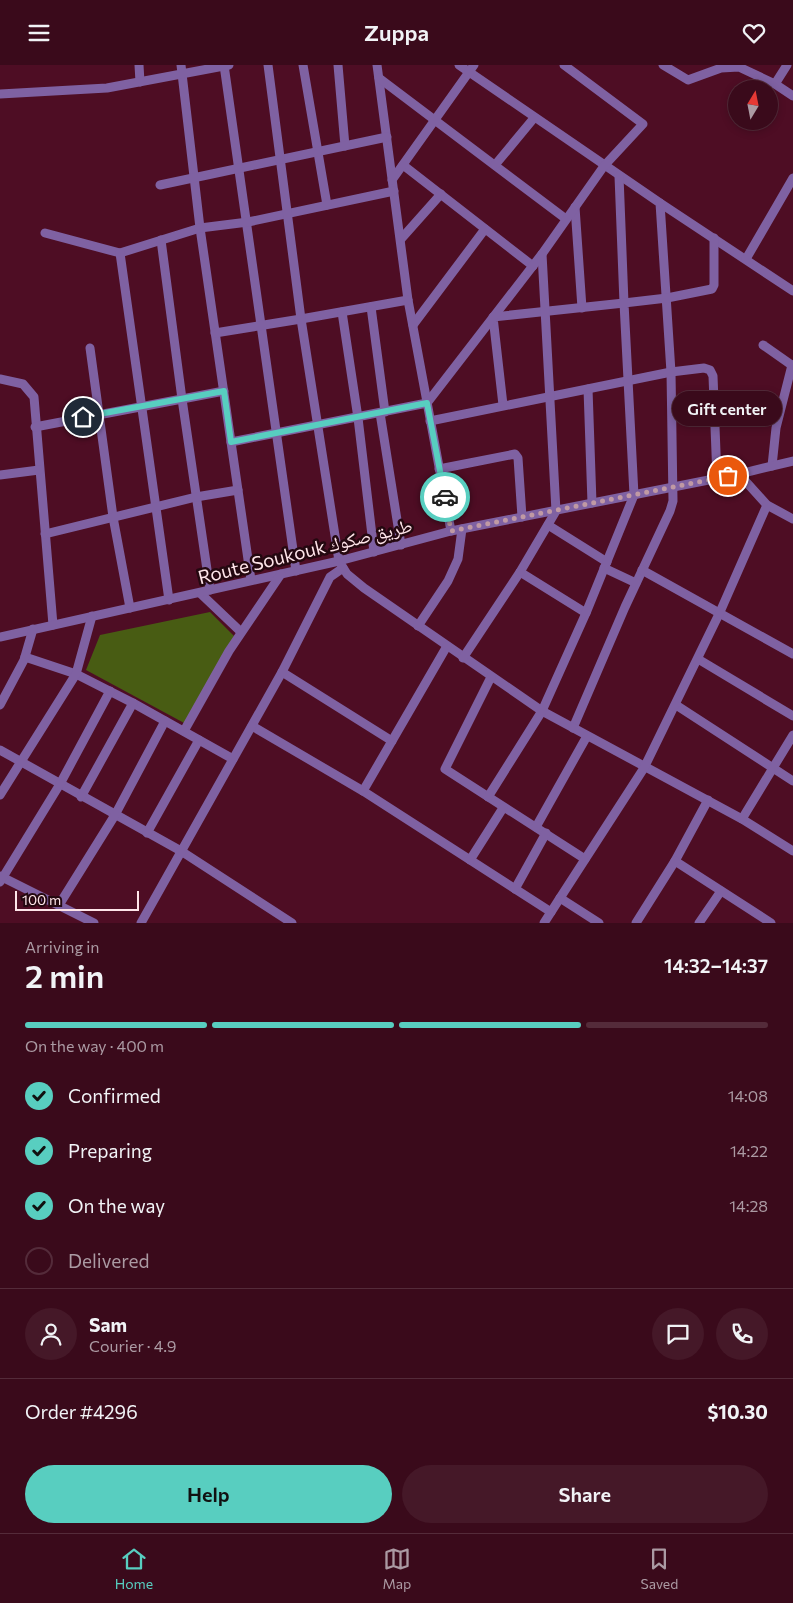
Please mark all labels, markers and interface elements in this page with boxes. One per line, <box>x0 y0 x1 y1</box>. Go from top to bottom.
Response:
icon: menu <box>25 19 53 47</box>
text: Zuppa <box>364 19 429 46</box>
icon: heart <box>740 19 768 47</box>
north arrow <box>728 80 778 130</box>
map controls <box>728 80 778 130</box>
callout: Gift center <box>673 391 783 426</box>
pin <box>62 396 104 438</box>
text: Gift center <box>687 399 767 418</box>
icon: home <box>69 403 97 431</box>
pin <box>707 455 749 497</box>
icon: bag <box>714 462 742 490</box>
courier <box>420 472 470 522</box>
icon: car <box>431 483 459 511</box>
street label: Route Soukouk طريق صكوك <box>195 513 415 589</box>
scale bar <box>15 888 139 911</box>
text: 100 m <box>22 891 61 908</box>
text: Arriving in <box>25 937 99 956</box>
text: 14:32–14:37 <box>664 954 768 977</box>
text: 2 min <box>25 955 104 995</box>
text: On the way · 400 m <box>25 1036 164 1055</box>
icon: check <box>25 1082 53 1110</box>
text: Confirmed <box>68 1084 161 1107</box>
text: 14:08 <box>728 1086 768 1105</box>
icon: check <box>25 1137 53 1165</box>
text: Preparing <box>68 1139 152 1162</box>
text: 14:22 <box>730 1141 768 1160</box>
icon: check <box>25 1192 53 1220</box>
text: On the way <box>68 1194 165 1217</box>
text: 14:28 <box>729 1196 768 1215</box>
text: Delivered <box>68 1249 149 1272</box>
button: person <box>25 1308 77 1360</box>
button: chat <box>652 1308 704 1360</box>
button: phone <box>716 1308 768 1360</box>
text: Sam <box>89 1313 127 1336</box>
text: Courier · 4.9 <box>89 1336 176 1355</box>
text: Order #4296 <box>25 1400 138 1423</box>
text: $10.30 <box>707 1400 768 1423</box>
button: Help <box>25 1465 392 1523</box>
button: Share <box>402 1465 768 1523</box>
tab: Home <box>115 1545 153 1592</box>
tab: Map <box>382 1545 411 1592</box>
tab: Saved <box>641 1545 678 1592</box>

